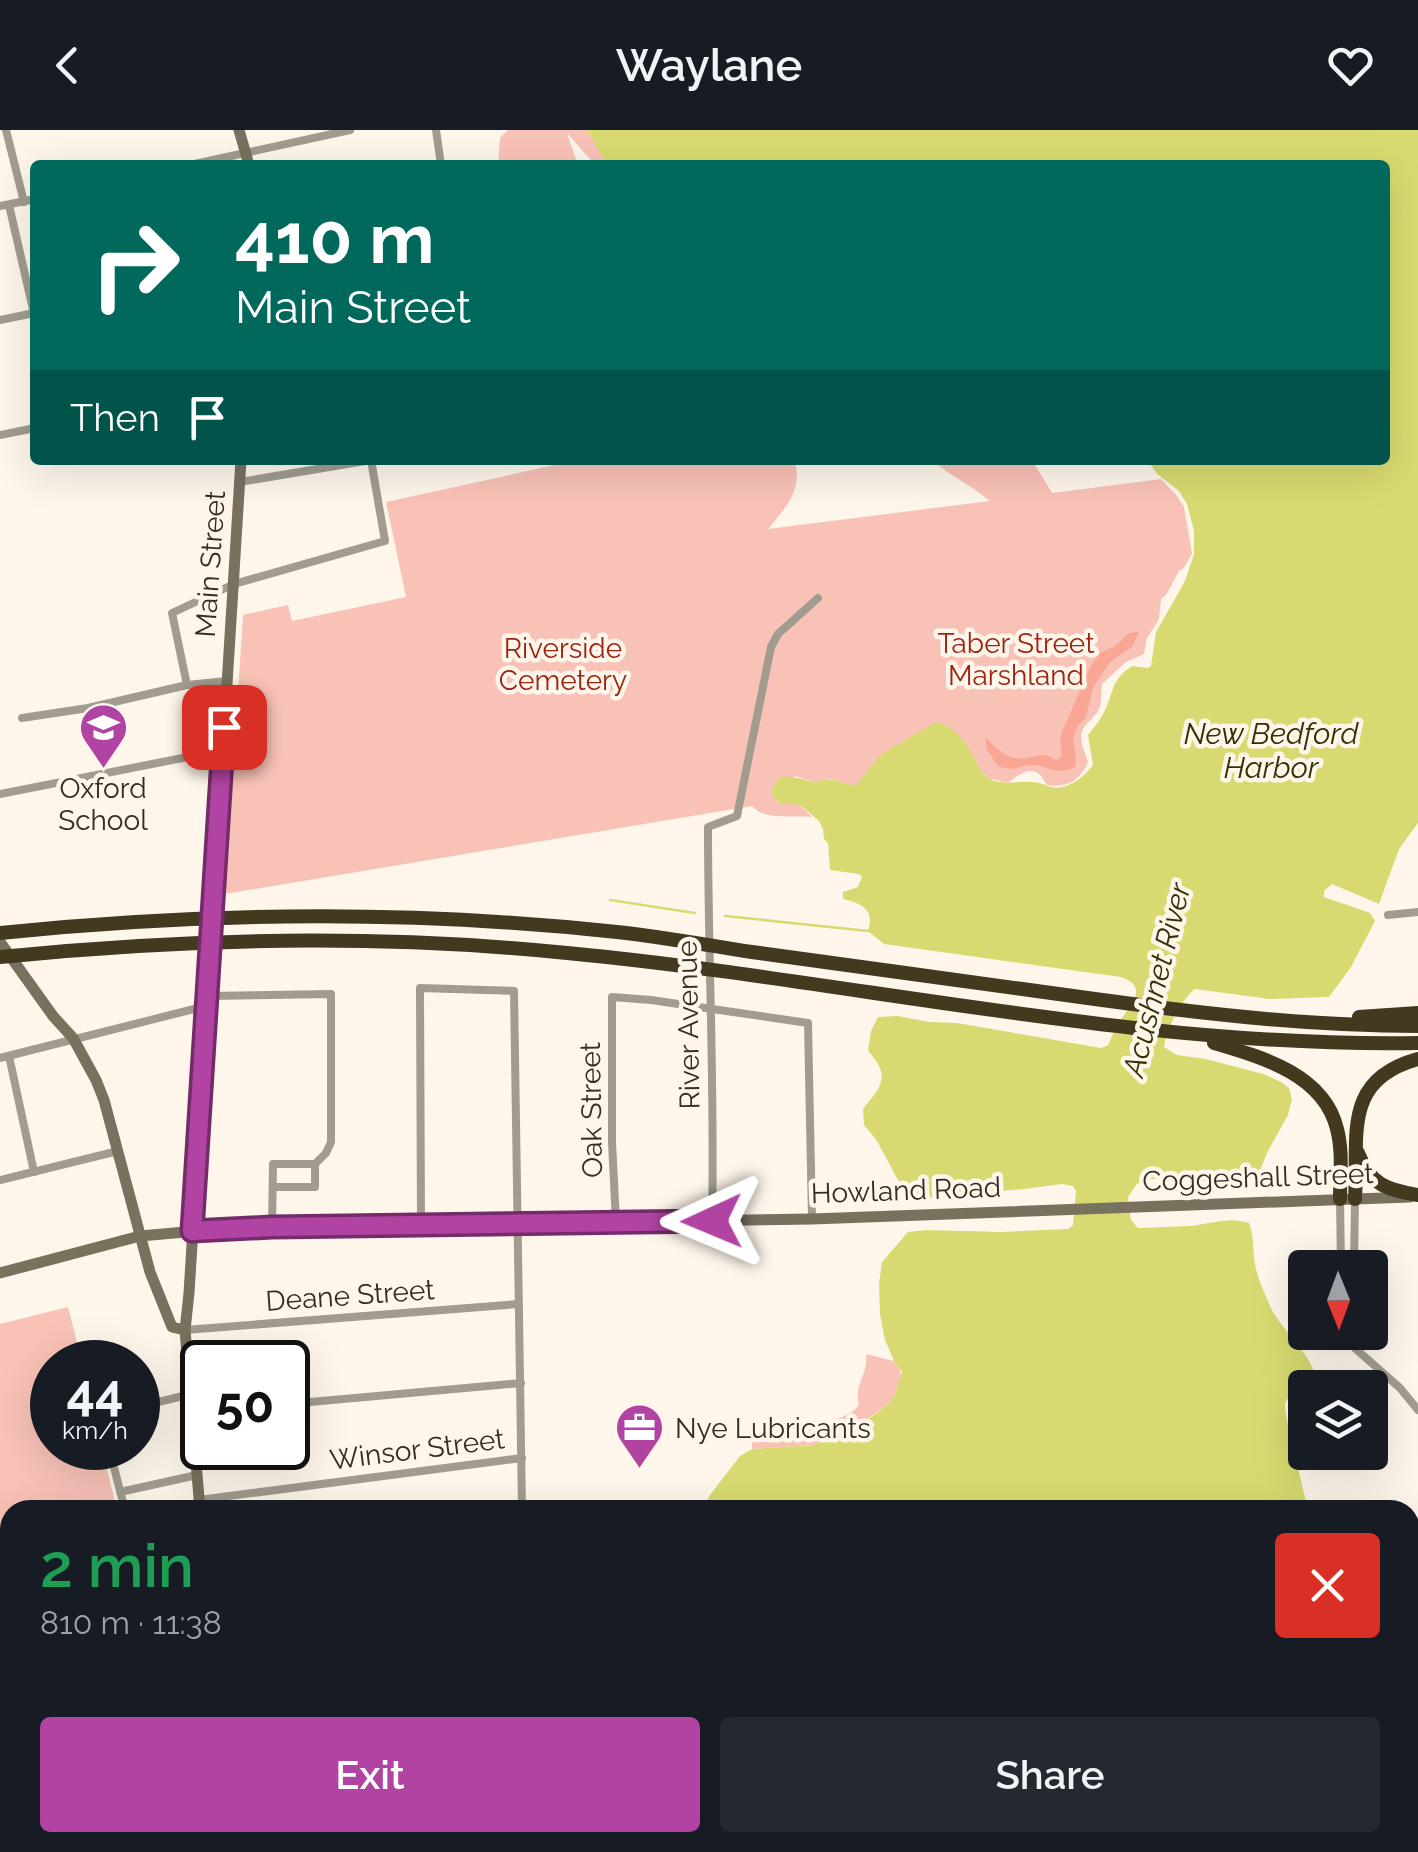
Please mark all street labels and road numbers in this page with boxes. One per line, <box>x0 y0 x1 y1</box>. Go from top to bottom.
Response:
street label: Main Street <box>189 489 232 638</box>
street label: River Avenue <box>671 940 706 1110</box>
street label: Oak Street <box>574 1041 609 1178</box>
street label: Coggeshall Street <box>1142 1157 1375 1198</box>
street label: Howland Road <box>810 1171 1002 1210</box>
street label: Deane Street <box>264 1273 436 1318</box>
street label: Winsor Street <box>328 1422 507 1477</box>

